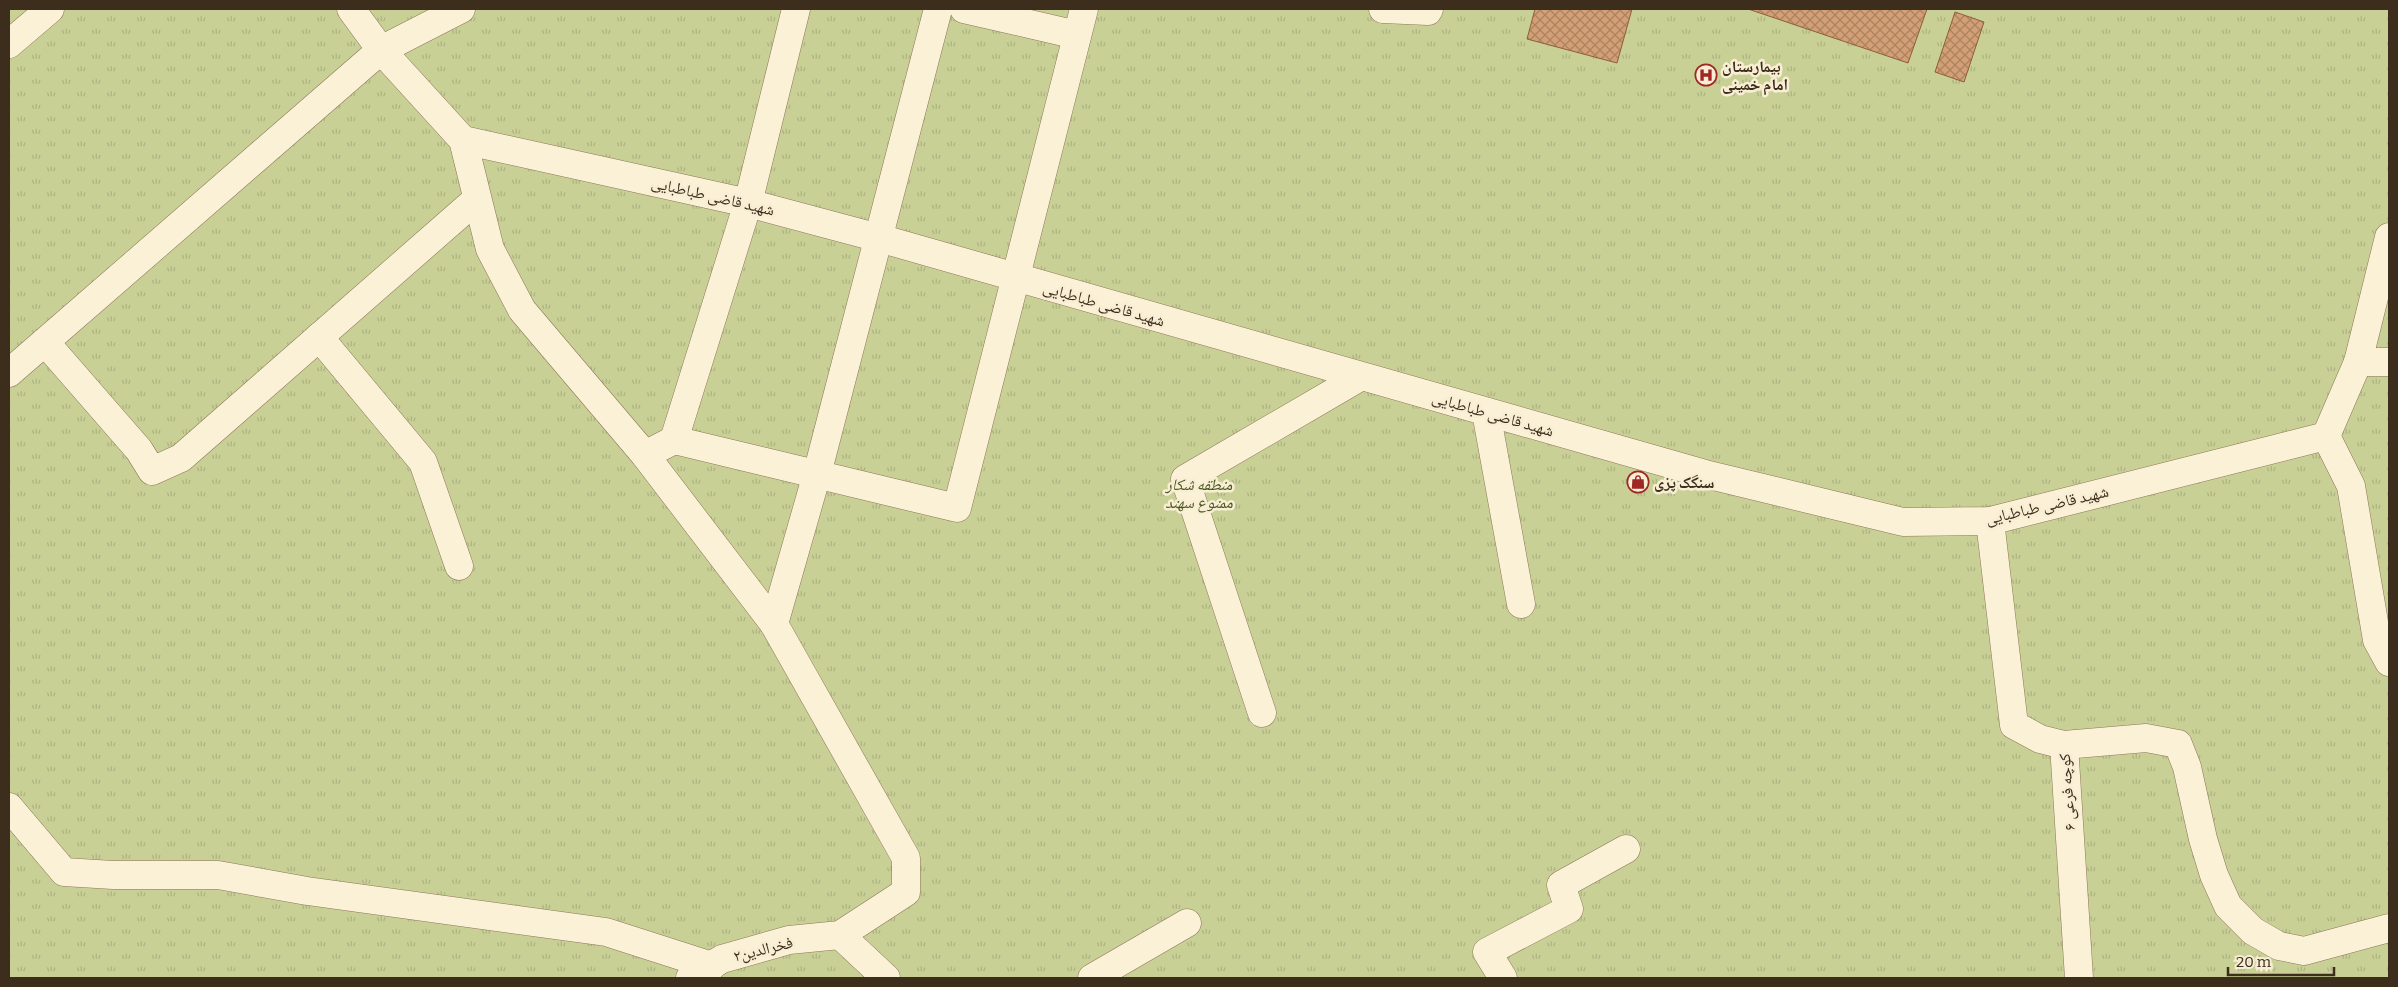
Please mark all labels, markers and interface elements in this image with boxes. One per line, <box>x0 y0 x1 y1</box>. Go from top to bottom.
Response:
place label: بیمارستان امام خمینی <box>1722 57 1788 96</box>
hospital icon: بیمارستان امام خمینی <box>1694 63 1718 87</box>
street label: شهید قاضی طباطبایی <box>649 173 776 220</box>
street label: شهید قاضی طباطبایی <box>1041 278 1167 331</box>
street label: شهید قاضی طباطبایی <box>1430 388 1556 441</box>
shop icon: سنگک پزی <box>1626 470 1650 494</box>
place label: سنگک پزی <box>1654 473 1715 492</box>
park label: منطقه شکار ممنوع سهند <box>1165 475 1234 513</box>
street label: شهید قاضی طباطبایی <box>1984 482 2111 529</box>
street label: کوچه فرعی ۶ <box>2055 752 2080 831</box>
street label: فخرالدین۲ <box>731 932 795 967</box>
scale bar <box>2228 944 2334 976</box>
text: 20 m <box>2236 953 2272 971</box>

